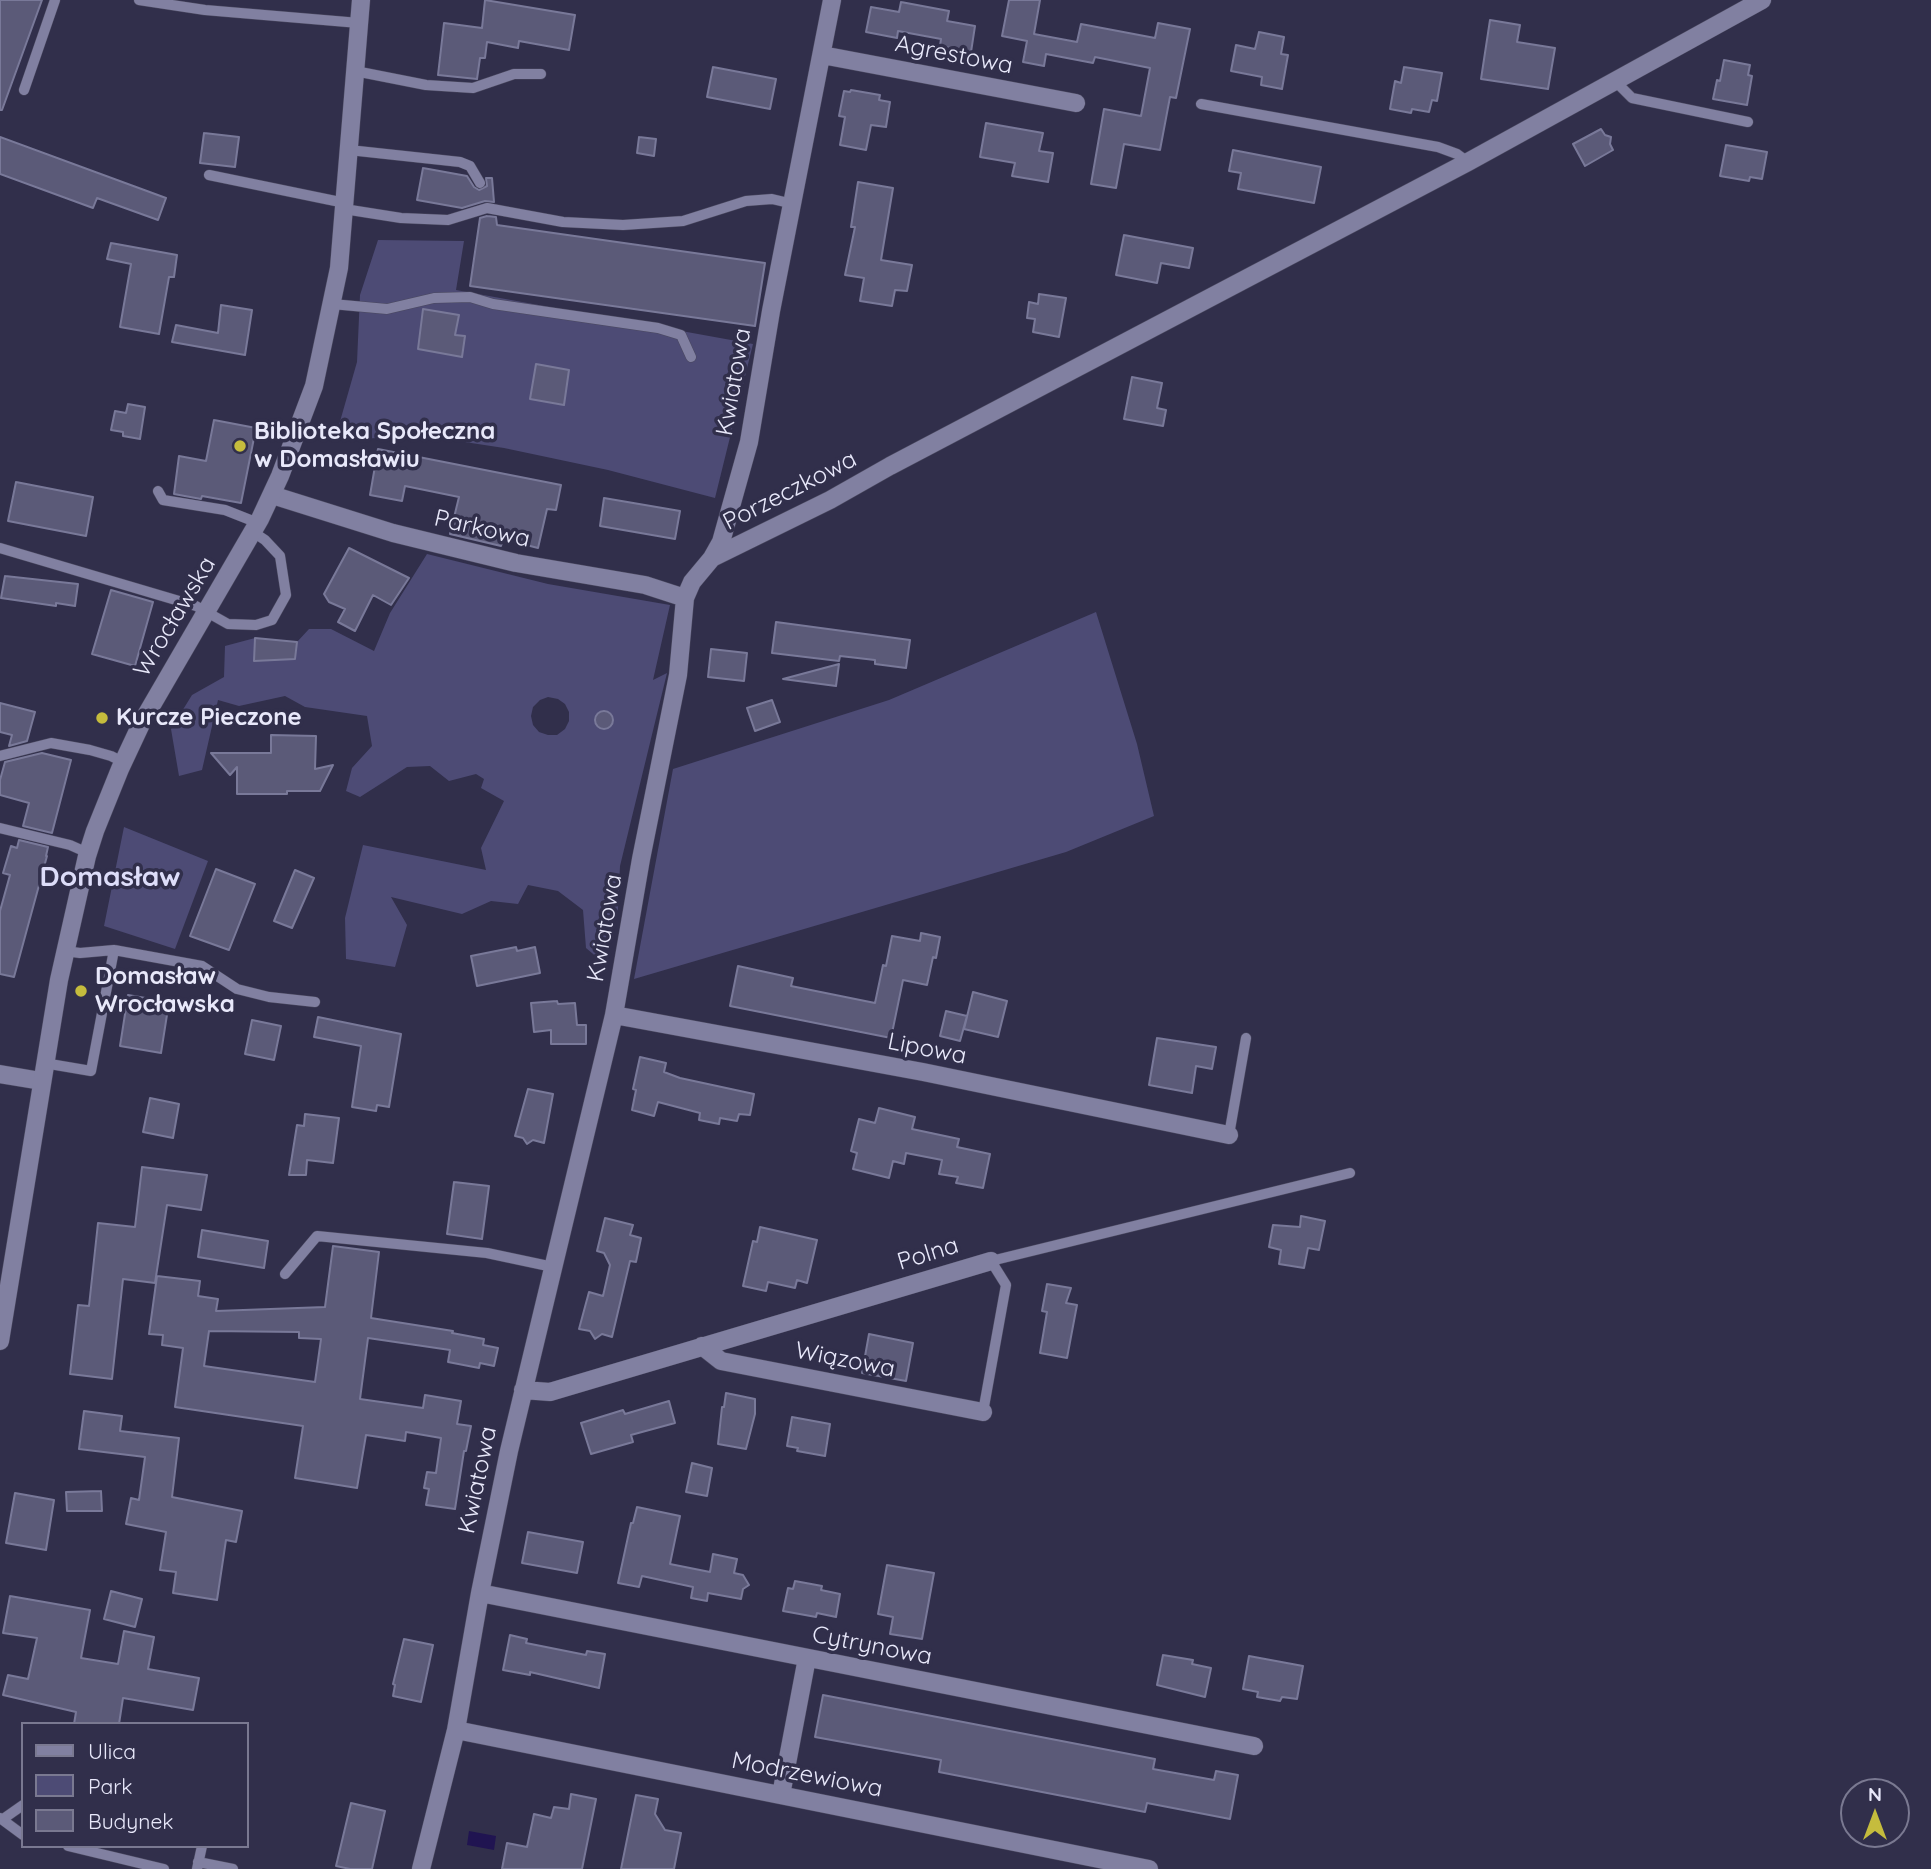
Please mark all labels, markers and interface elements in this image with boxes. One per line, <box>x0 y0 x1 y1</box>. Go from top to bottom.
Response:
street label: Agrestowa <box>893 29 1015 81</box>
street label: Kwiatowa <box>710 326 758 438</box>
place label: Biblioteka Społeczna w Domasławiu <box>254 418 495 474</box>
marker: Biblioteka Społeczna w Domasławiu <box>232 438 248 454</box>
street label: Porzeczkowa <box>718 445 862 537</box>
street label: Parkowa <box>431 504 533 554</box>
street label: Wrocławska <box>128 552 222 682</box>
place label: Kurcze Pieczone <box>116 704 302 732</box>
marker: Kurcze Pieczone <box>94 710 110 726</box>
district label: Domasław <box>39 861 181 895</box>
street label: Kwiatowa <box>581 872 629 984</box>
place label: Domasław Wrocławska <box>95 963 235 1019</box>
marker: Domasław Wrocławska <box>73 983 89 999</box>
street label: Lipowa <box>885 1027 969 1071</box>
street label: Polna <box>894 1231 962 1277</box>
street label: Wiązowa <box>793 1336 897 1384</box>
street label: Kwiatowa <box>453 1424 503 1536</box>
street label: Cytrynowa <box>810 1620 934 1672</box>
legend <box>21 1722 248 1848</box>
text: Ulica <box>88 1738 136 1764</box>
street label: Modrzewiowa <box>729 1746 885 1804</box>
text: Park <box>88 1773 132 1799</box>
north arrow <box>1840 1778 1910 1848</box>
text: N <box>1868 1782 1882 1806</box>
text: Budynek <box>88 1808 174 1834</box>

